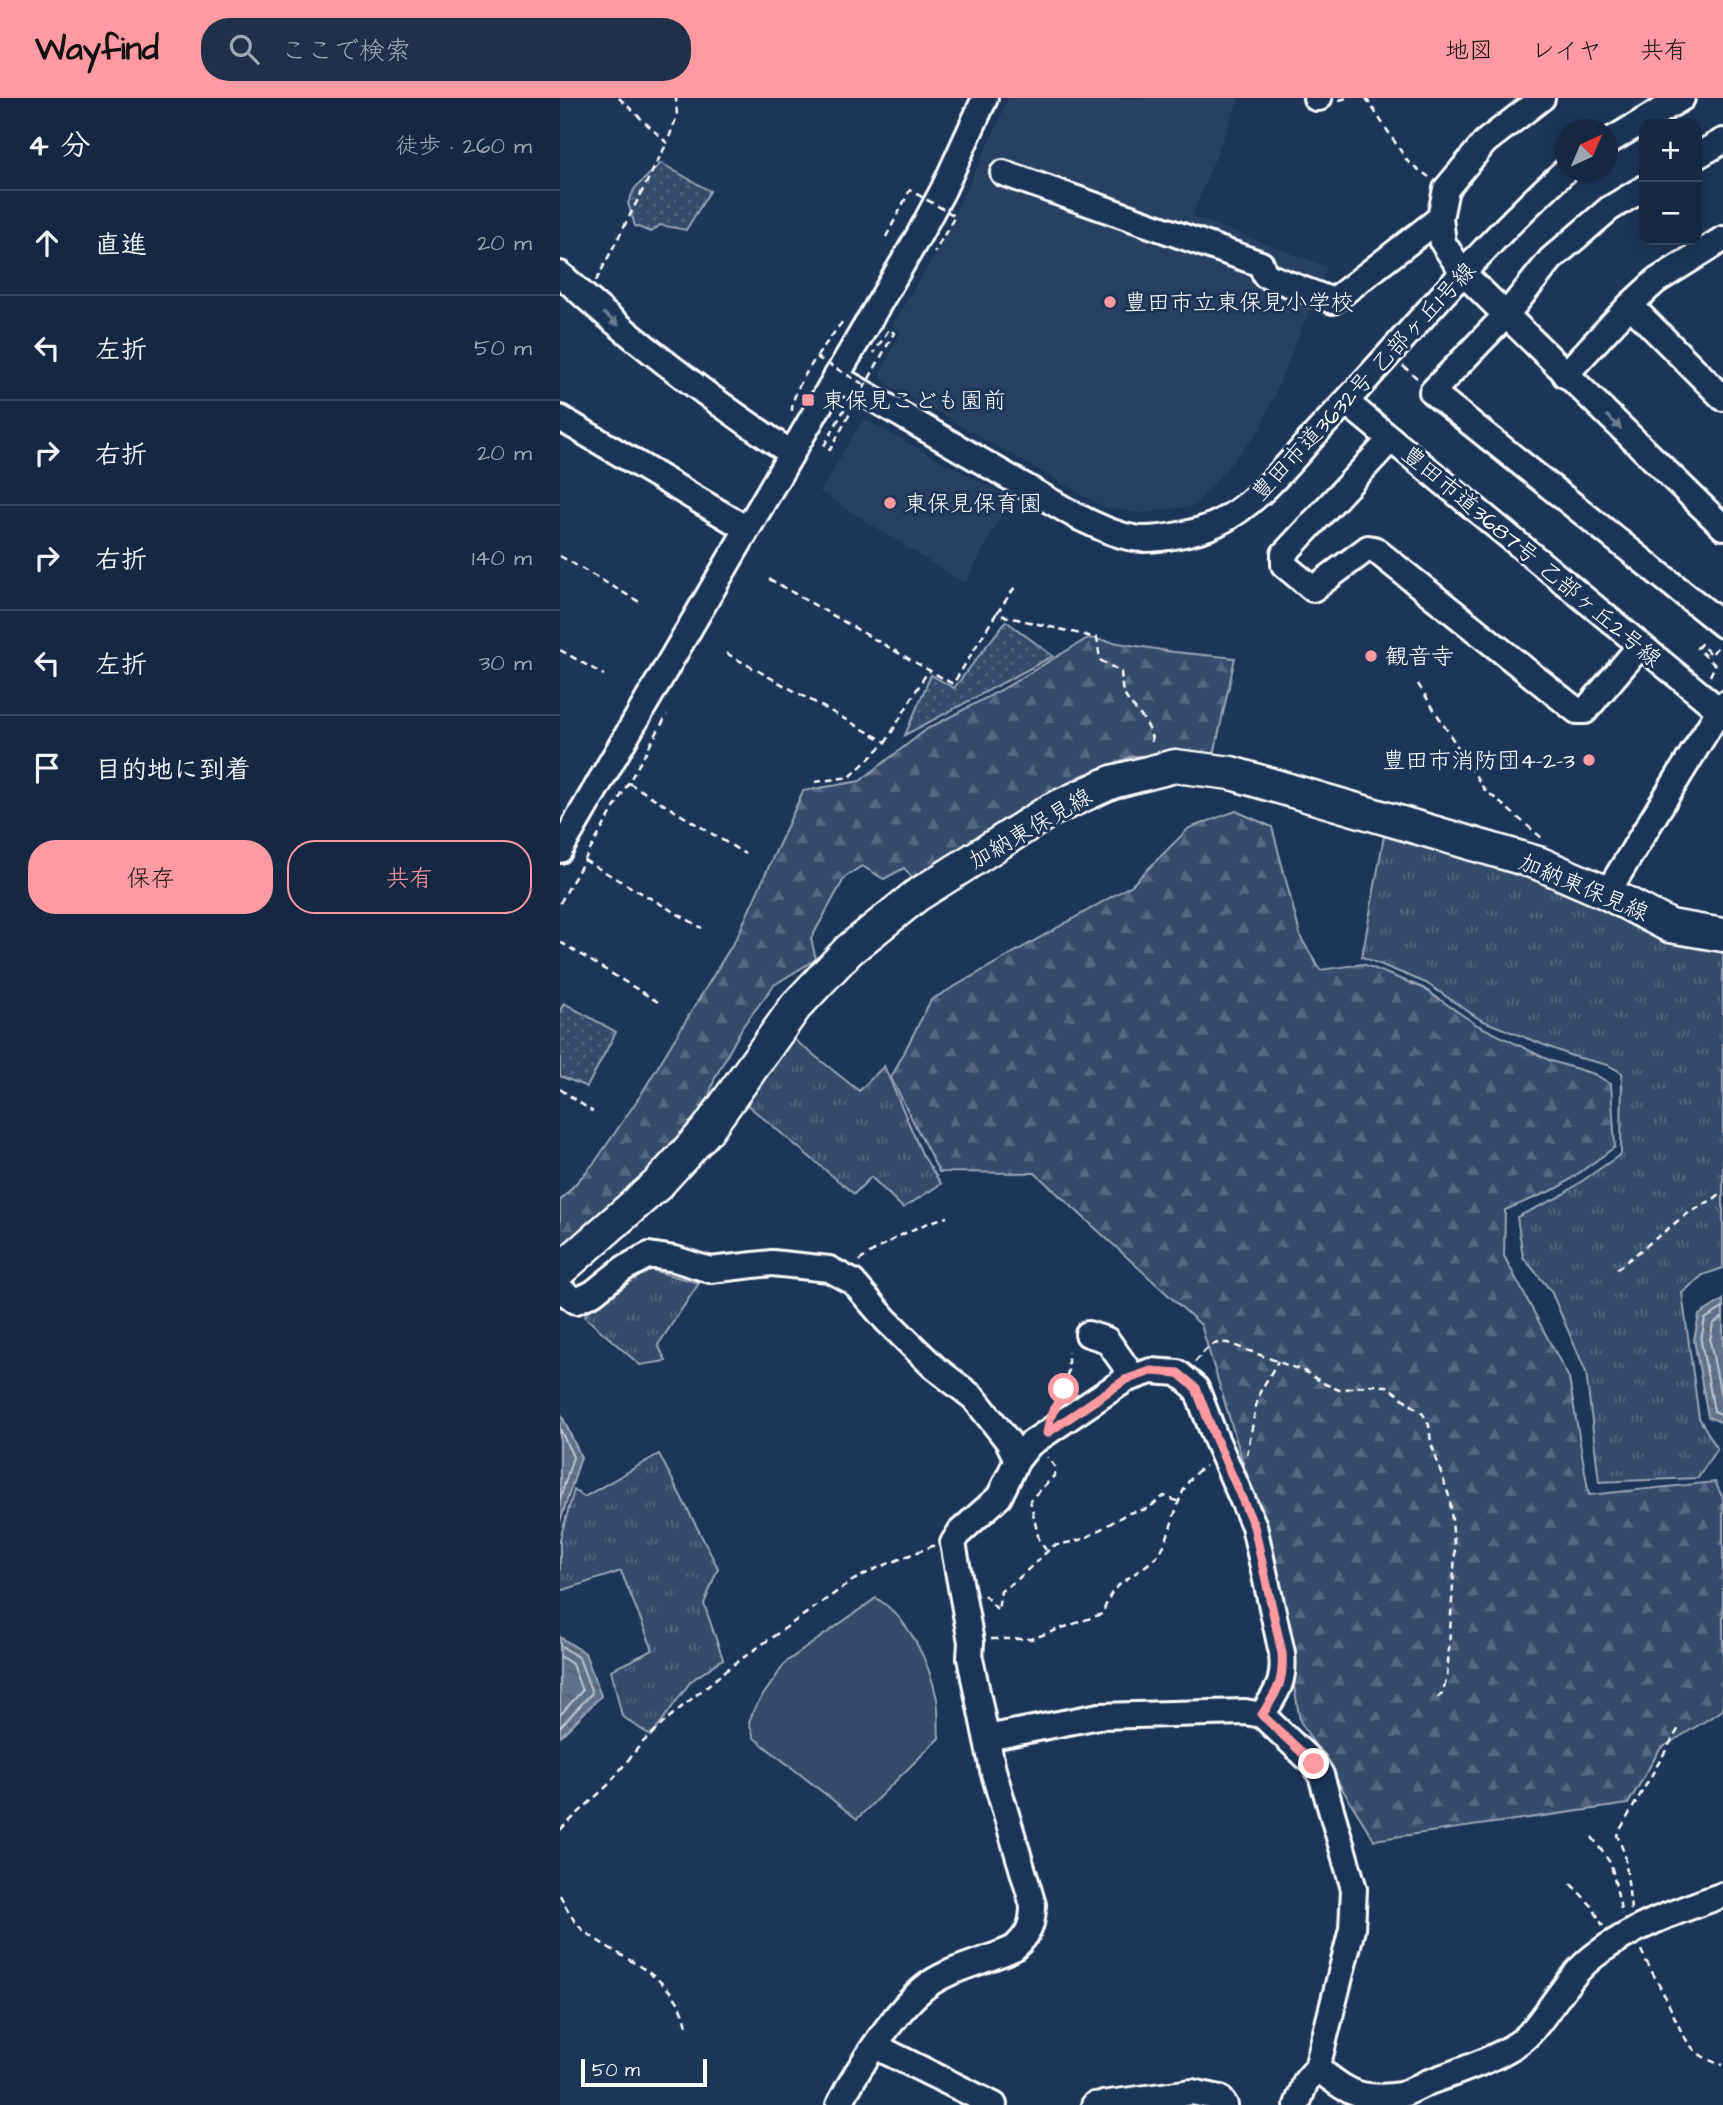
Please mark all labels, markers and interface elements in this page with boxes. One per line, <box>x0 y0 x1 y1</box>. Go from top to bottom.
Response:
search box <box>201 18 691 81</box>
text: Wayfind <box>35 26 159 72</box>
icon: search <box>225 30 263 68</box>
text: ここで検索 <box>281 33 411 69</box>
text: 地図 <box>1445 34 1493 68</box>
text: レイヤ <box>1531 34 1602 68</box>
text: 共有 <box>1640 34 1688 68</box>
north arrow <box>1555 119 1618 182</box>
map controls <box>1639 119 1702 245</box>
button: + <box>1639 119 1702 182</box>
text: 4 分 <box>28 125 90 167</box>
text: 徒歩 · 260 m <box>395 130 532 162</box>
button: − <box>1639 182 1702 245</box>
icon: ahead <box>28 224 66 262</box>
text: 直進 <box>95 227 147 263</box>
text: 20 m <box>477 227 532 259</box>
street label: 豊田市道3632号 乙部ヶ丘1号線 <box>1244 255 1483 508</box>
place label: 豊田市立東保見小学校 <box>1124 287 1354 319</box>
marker: 豊田市立東保見小学校 <box>1102 294 1118 310</box>
one-way arrow <box>602 311 620 326</box>
icon: left <box>28 329 66 367</box>
text: 左折 <box>95 332 147 368</box>
text: 50 m <box>474 332 532 364</box>
place label: 東保見こども園前 <box>822 385 1006 417</box>
marker: 東保見こども園前 <box>800 392 816 408</box>
one-way arrow <box>1606 413 1622 430</box>
icon: right <box>28 434 66 472</box>
text: 右折 <box>95 437 147 473</box>
text: 20 m <box>477 437 532 469</box>
street label: 豊田市道3687号 乙部ヶ丘2号線 <box>1394 438 1668 675</box>
place label: 東保見保育園 <box>904 488 1042 520</box>
marker: 東保見保育園 <box>882 495 898 511</box>
icon: right <box>28 539 66 577</box>
text: 右折 <box>95 542 147 578</box>
text: 140 m <box>472 542 532 574</box>
place label: 観音寺 <box>1385 641 1454 673</box>
icon: left <box>28 644 66 682</box>
text: 左折 <box>95 647 147 683</box>
text: 30 m <box>479 647 532 679</box>
marker: 観音寺 <box>1363 648 1379 664</box>
place label: 豊田市消防団4-2-3 <box>1382 745 1575 777</box>
icon: arrive <box>28 749 66 787</box>
text: 目的地に到着 <box>95 752 251 788</box>
marker: 豊田市消防団4-2-3 <box>1581 752 1597 768</box>
street label: 加納東保見線 <box>963 781 1098 877</box>
button: 保存 <box>28 840 273 914</box>
button: 共有 <box>287 840 532 914</box>
street label: 加納東保見線 <box>1514 846 1653 930</box>
route start <box>1048 1373 1079 1404</box>
route end <box>1298 1748 1329 1779</box>
scale bar <box>581 2056 707 2088</box>
text: 50 m <box>592 2057 640 2084</box>

